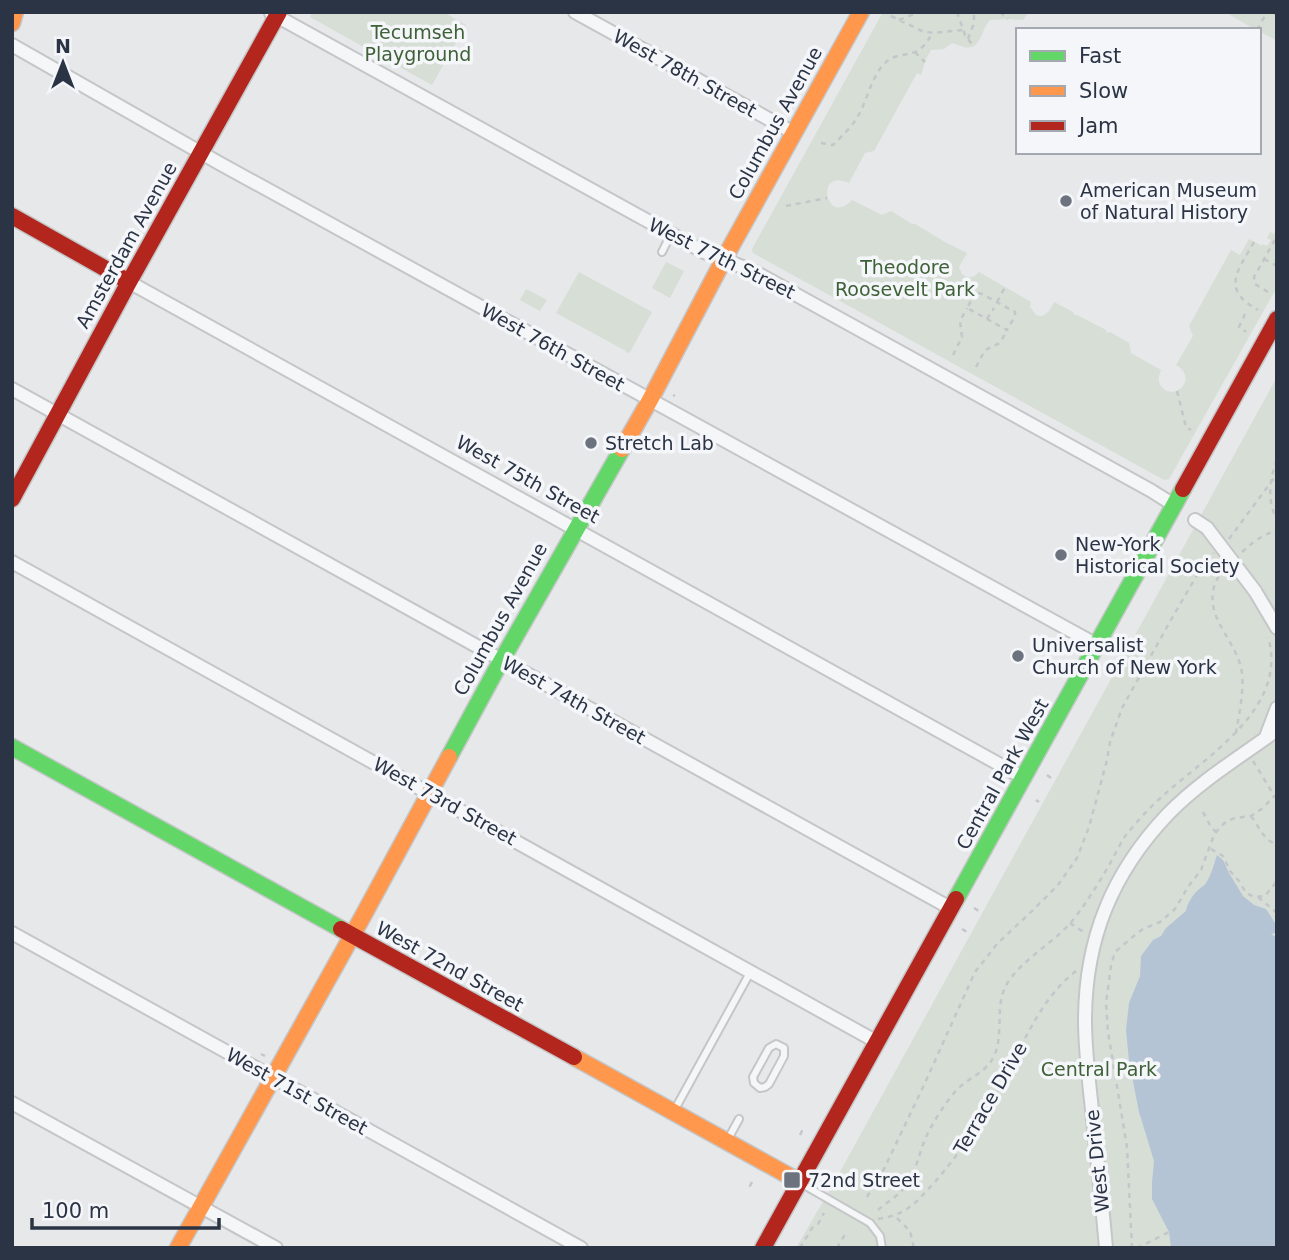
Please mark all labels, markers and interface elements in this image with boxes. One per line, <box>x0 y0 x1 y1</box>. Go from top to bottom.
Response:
park label: Tecumseh Playground <box>365 21 471 65</box>
street label: West 78th Street <box>610 25 760 121</box>
north arrow <box>28 28 98 98</box>
legend <box>1016 28 1261 154</box>
text: N <box>55 35 71 57</box>
street label: Columbus Avenue <box>724 43 826 203</box>
text: Fast <box>1079 44 1121 68</box>
text: Slow <box>1079 79 1128 103</box>
text: Jam <box>1077 114 1119 138</box>
street label: Amsterdam Avenue <box>71 158 181 332</box>
place label: American Museum of Natural History <box>1080 179 1257 223</box>
marker: American Museum of Natural History <box>1058 193 1074 209</box>
street label: West 77th Street <box>645 213 799 303</box>
park label: Theodore Roosevelt Park <box>835 256 975 300</box>
street label: West 76th Street <box>478 299 628 395</box>
street label: West 75th Street <box>453 431 603 527</box>
place label: Stretch Lab <box>605 432 714 454</box>
marker: Stretch Lab <box>583 435 599 451</box>
place label: New-York Historical Society <box>1075 533 1240 577</box>
street label: Columbus Avenue <box>449 539 551 699</box>
marker: New-York Historical Society <box>1053 547 1069 563</box>
place label: Universalist Church of New York <box>1032 634 1217 678</box>
marker: Universalist Church of New York <box>1010 648 1026 664</box>
street label: West 74th Street <box>499 652 649 748</box>
street label: Central Park West <box>951 695 1053 853</box>
street label: West 73rd Street <box>370 753 520 849</box>
street label: West 72nd Street <box>373 916 527 1016</box>
street label: Terrace Drive <box>949 1038 1031 1159</box>
street label: West 71st Street <box>223 1043 371 1139</box>
park label: Central Park <box>1041 1058 1157 1080</box>
street label: West Drive <box>1081 1108 1113 1214</box>
place label: 72nd Street <box>808 1169 920 1191</box>
marker: 72nd Street <box>782 1170 802 1190</box>
scale bar <box>32 1186 219 1230</box>
text: 100 m <box>42 1199 109 1223</box>

